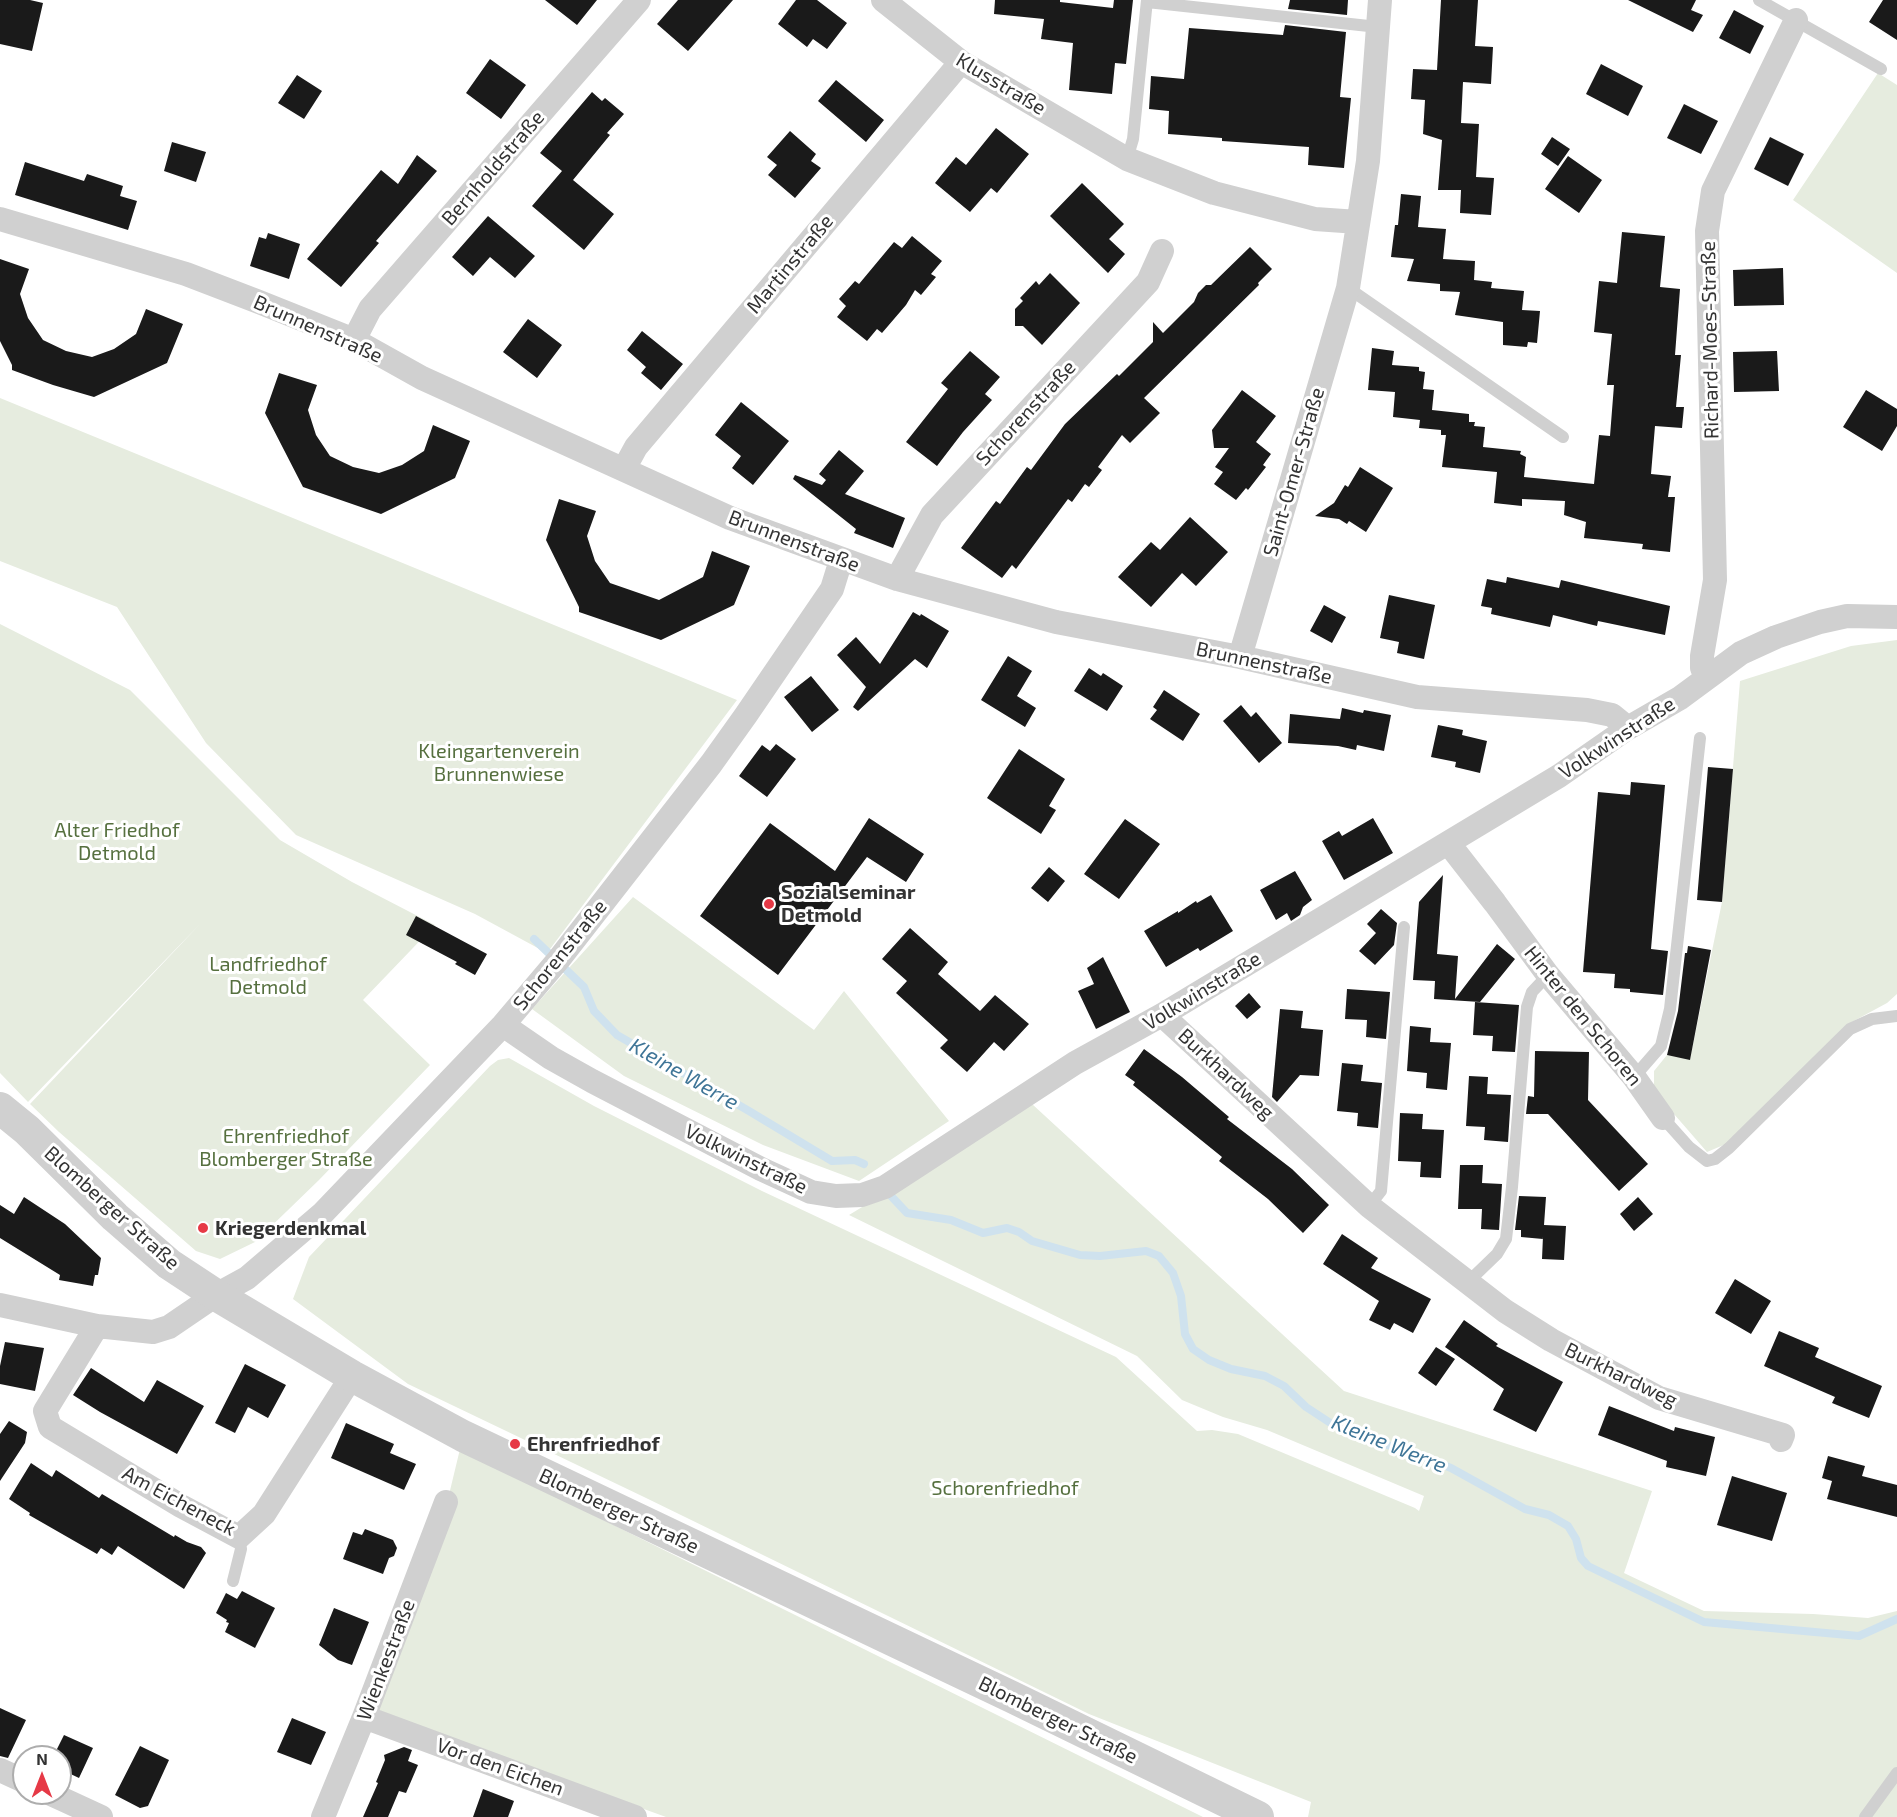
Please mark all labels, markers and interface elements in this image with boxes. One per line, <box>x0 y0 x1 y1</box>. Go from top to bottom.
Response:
street label: Klusstraße <box>952 48 1050 120</box>
street label: Bernholdstraße <box>437 106 549 230</box>
street label: Martinstraße <box>742 210 838 318</box>
street label: Richard-Moes-Straße <box>1696 241 1724 439</box>
street label: Brunnenstraße <box>250 290 386 368</box>
street label: Schorenstraße <box>971 355 1081 471</box>
street label: Saint-Omer-Straße <box>1258 385 1330 559</box>
street label: Brunnenstraße <box>725 505 863 577</box>
street label: Brunnenstraße <box>1194 637 1334 689</box>
street label: Volkwinstraße <box>1555 692 1679 784</box>
park label: Kleingartenverein Brunnenwiese <box>418 739 580 786</box>
park label: Alter Friedhof Detmold <box>54 818 180 865</box>
place label: Sozialseminar Detmold <box>781 880 916 927</box>
street label: Schorenstraße <box>508 895 612 1015</box>
marker: Sozialseminar Detmold <box>762 897 776 911</box>
street label: Hinter den Schoren <box>1519 941 1647 1091</box>
street label: Volkwinstraße <box>1139 946 1265 1036</box>
park label: Landfriedhof Detmold <box>209 952 327 999</box>
street label: Burkhardweg <box>1173 1024 1279 1124</box>
water label: Kleine Werre <box>625 1033 743 1115</box>
street label: Volkwinstraße <box>681 1119 811 1199</box>
park label: Ehrenfriedhof Blomberger Straße <box>199 1124 373 1171</box>
street label: Blomberger Straße <box>39 1141 185 1275</box>
place label: Kriegerdenkmal <box>215 1216 366 1240</box>
marker: Kriegerdenkmal <box>196 1221 210 1235</box>
street label: Burkhardweg <box>1561 1337 1681 1413</box>
water label: Kleine Werre <box>1328 1410 1450 1478</box>
place label: Ehrenfriedhof <box>527 1432 659 1456</box>
marker: Ehrenfriedhof <box>508 1437 522 1451</box>
street label: Am Eicheneck <box>118 1461 240 1541</box>
street label: Blomberger Straße <box>535 1463 703 1559</box>
park label: Schorenfriedhof <box>931 1476 1079 1500</box>
street label: Wienkestraße <box>352 1596 420 1724</box>
street label: Blomberger Straße <box>975 1671 1141 1769</box>
street label: Vor den Eichen <box>433 1733 567 1801</box>
north arrow <box>12 1745 72 1805</box>
text: N <box>36 1749 48 1768</box>

